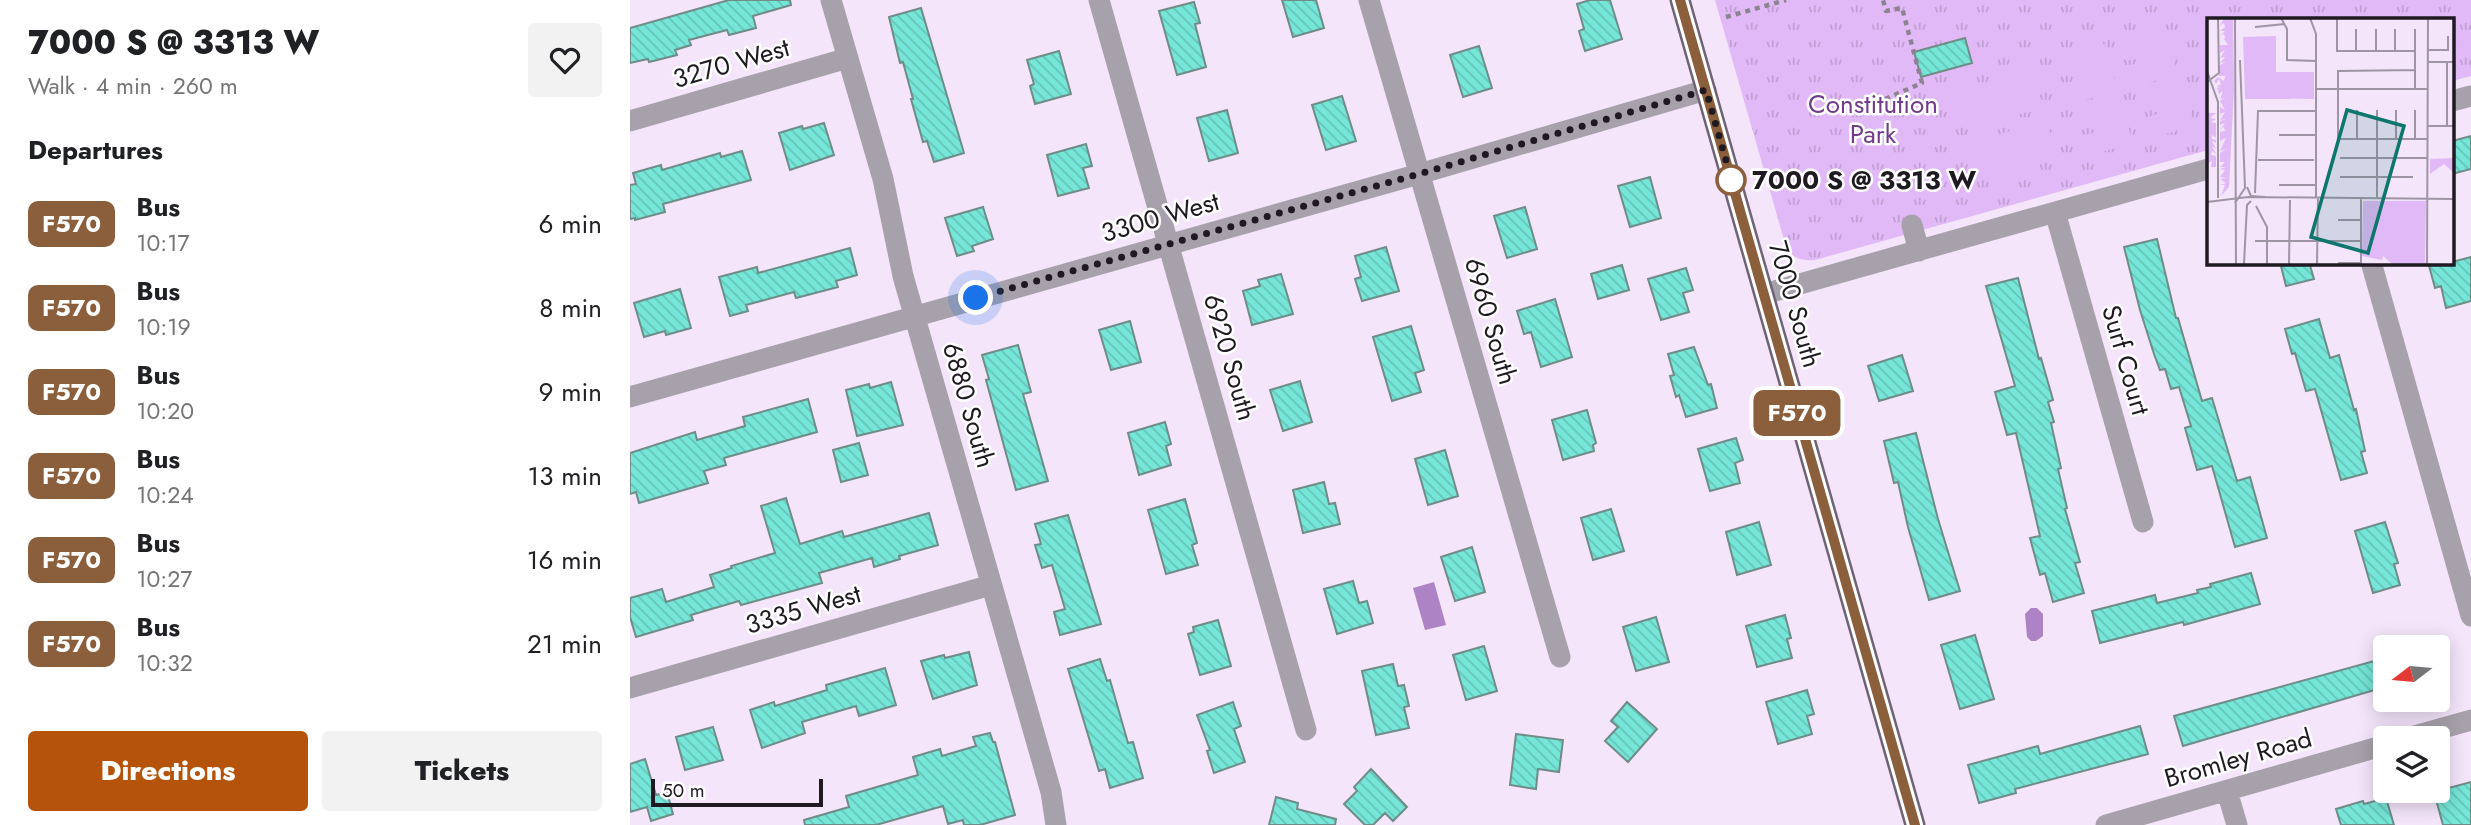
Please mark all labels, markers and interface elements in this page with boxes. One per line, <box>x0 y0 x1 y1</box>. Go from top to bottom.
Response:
inset map <box>2207 18 2454 264</box>
text: 7000 S @ 3313 W <box>28 19 319 66</box>
button: heart <box>528 23 602 97</box>
street label: 3270 West <box>668 28 795 98</box>
text: Walk · 4 min · 260 m <box>28 69 238 103</box>
park label: Constitution Park <box>1808 85 1938 153</box>
text: Departures <box>28 131 163 169</box>
place label: 7000 S @ 3313 W <box>1752 161 1976 199</box>
marker: 7000 S @ 3313 W <box>1716 165 1746 195</box>
street label: 3300 West <box>1097 182 1224 252</box>
text: Bus <box>136 188 180 226</box>
text: 6 min <box>539 205 602 243</box>
text: F570 <box>42 206 101 241</box>
text: 10:17 <box>136 226 190 260</box>
street label: 7000 South <box>1759 236 1831 372</box>
street label: 6960 South <box>1455 253 1527 389</box>
text: Bus <box>136 272 180 310</box>
your location <box>958 280 993 315</box>
text: 8 min <box>539 289 602 327</box>
street label: 6920 South <box>1194 289 1266 425</box>
text: F570 <box>42 290 101 325</box>
street label: Surf Court <box>2092 301 2160 420</box>
text: 10:19 <box>136 310 191 344</box>
street label: 6880 South <box>933 338 1005 472</box>
text: Bus <box>136 356 180 394</box>
text: 9 min <box>539 373 602 411</box>
text: F570 <box>42 374 101 409</box>
line badge: F570 <box>1748 390 1846 436</box>
text: 10:20 <box>136 394 194 428</box>
text: F570 <box>1767 395 1827 430</box>
text: Bus <box>136 440 180 478</box>
text: 13 min <box>528 457 602 495</box>
text: F570 <box>42 458 101 493</box>
text: 10:24 <box>136 478 194 512</box>
text: Bus <box>136 524 180 562</box>
text: 16 min <box>527 541 602 579</box>
text: F570 <box>42 542 101 577</box>
text: 10:27 <box>136 562 192 596</box>
street label: 3335 West <box>741 574 866 644</box>
text: Bus <box>136 608 180 646</box>
text: 21 min <box>527 625 602 663</box>
text: F570 <box>42 626 101 661</box>
north arrow <box>2373 635 2450 712</box>
map controls <box>2373 635 2450 803</box>
text: 10:32 <box>136 646 193 680</box>
street label: Bromley Road <box>2160 719 2316 797</box>
button: layers <box>2373 726 2450 803</box>
button: Directions <box>28 731 308 811</box>
button: Tickets <box>322 731 602 811</box>
scale bar <box>651 776 822 808</box>
text: 50 m <box>662 777 705 804</box>

